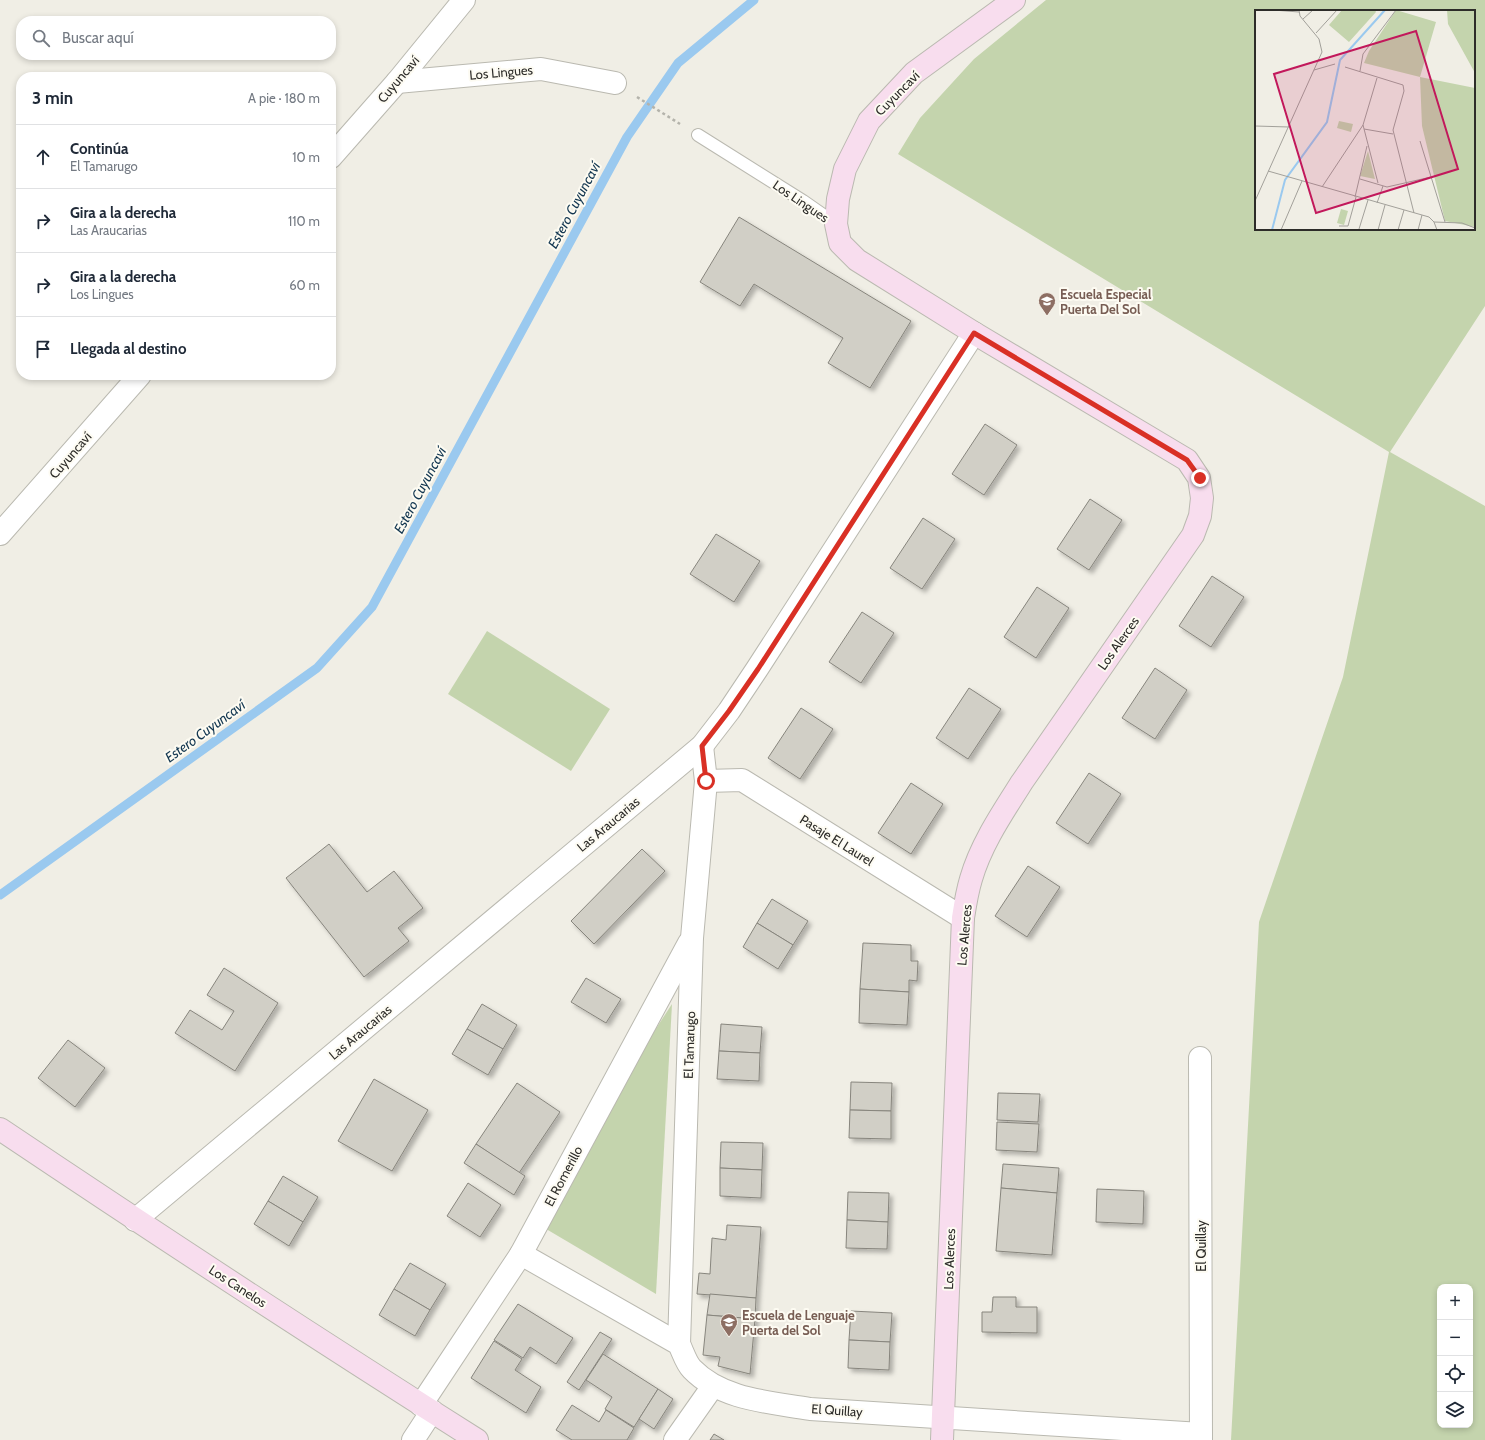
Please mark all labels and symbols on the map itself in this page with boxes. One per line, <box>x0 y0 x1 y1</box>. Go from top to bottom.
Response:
inset map <box>1255 10 1475 230</box>
street label: Cuyuncaví <box>374 52 422 106</box>
street label: Los Lingues <box>469 61 534 83</box>
street label: Cuyuncaví <box>871 67 923 119</box>
water label: Estero Cuyuncaví <box>544 158 605 251</box>
street label: Los Lingues <box>770 177 832 226</box>
place label: Escuela Especial Puerta Del Sol <box>1060 286 1152 317</box>
school or university icon: Escuela Especial Puerta Del Sol <box>1037 291 1057 316</box>
street label: Cuyuncaví <box>45 428 95 482</box>
water label: Estero Cuyuncaví <box>390 443 451 536</box>
route end <box>1191 469 1209 487</box>
street label: Los Alerces <box>1094 613 1142 673</box>
water label: Estero Cuyuncaví <box>161 695 250 766</box>
route start <box>697 772 715 790</box>
street label: Las Araucarias <box>573 793 643 855</box>
street label: Pasaje El Laurel <box>797 811 877 870</box>
street label: Los Alerces <box>953 903 975 966</box>
street label: Las Araucarias <box>325 1001 395 1063</box>
street label: El Tamarugo <box>680 1011 698 1079</box>
street label: El Romerillo <box>540 1143 586 1209</box>
street label: El Quillay <box>1193 1220 1209 1272</box>
street label: Los Alerces <box>940 1228 958 1290</box>
street label: Los Canelos <box>206 1261 270 1311</box>
place label: Escuela de Lenguaje Puerta del Sol <box>742 1307 855 1338</box>
school or university icon: Escuela de Lenguaje Puerta del Sol <box>719 1312 739 1337</box>
street label: El Quillay <box>811 1400 864 1420</box>

